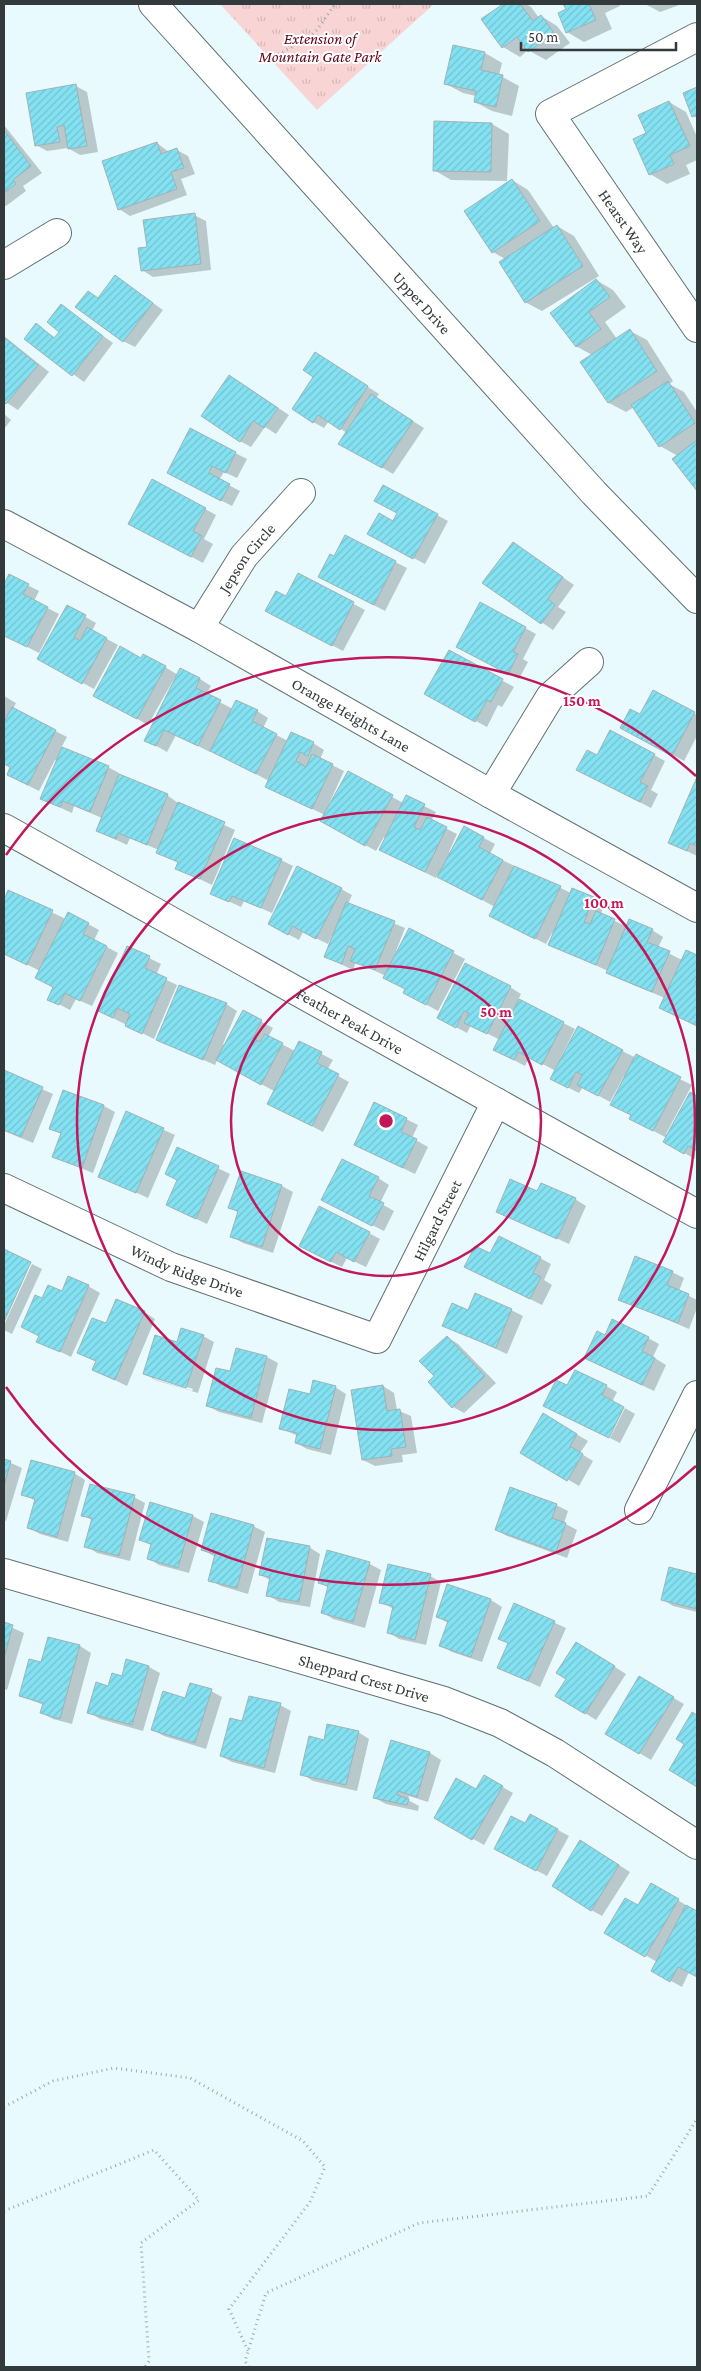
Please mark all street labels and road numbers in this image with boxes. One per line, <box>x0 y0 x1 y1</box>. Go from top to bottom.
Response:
street label: Hearst Way <box>595 186 651 258</box>
street label: Upper Drive <box>390 268 454 337</box>
street label: Jepson Circle <box>214 520 278 598</box>
street label: Orange Heights Lane <box>289 675 413 755</box>
street label: Feather Peak Drive <box>294 985 406 1058</box>
street label: Hilgard Street <box>410 1176 465 1264</box>
street label: Windy Ridge Drive <box>128 1241 246 1301</box>
street label: Sheppard Crest Drive <box>297 1651 431 1705</box>

